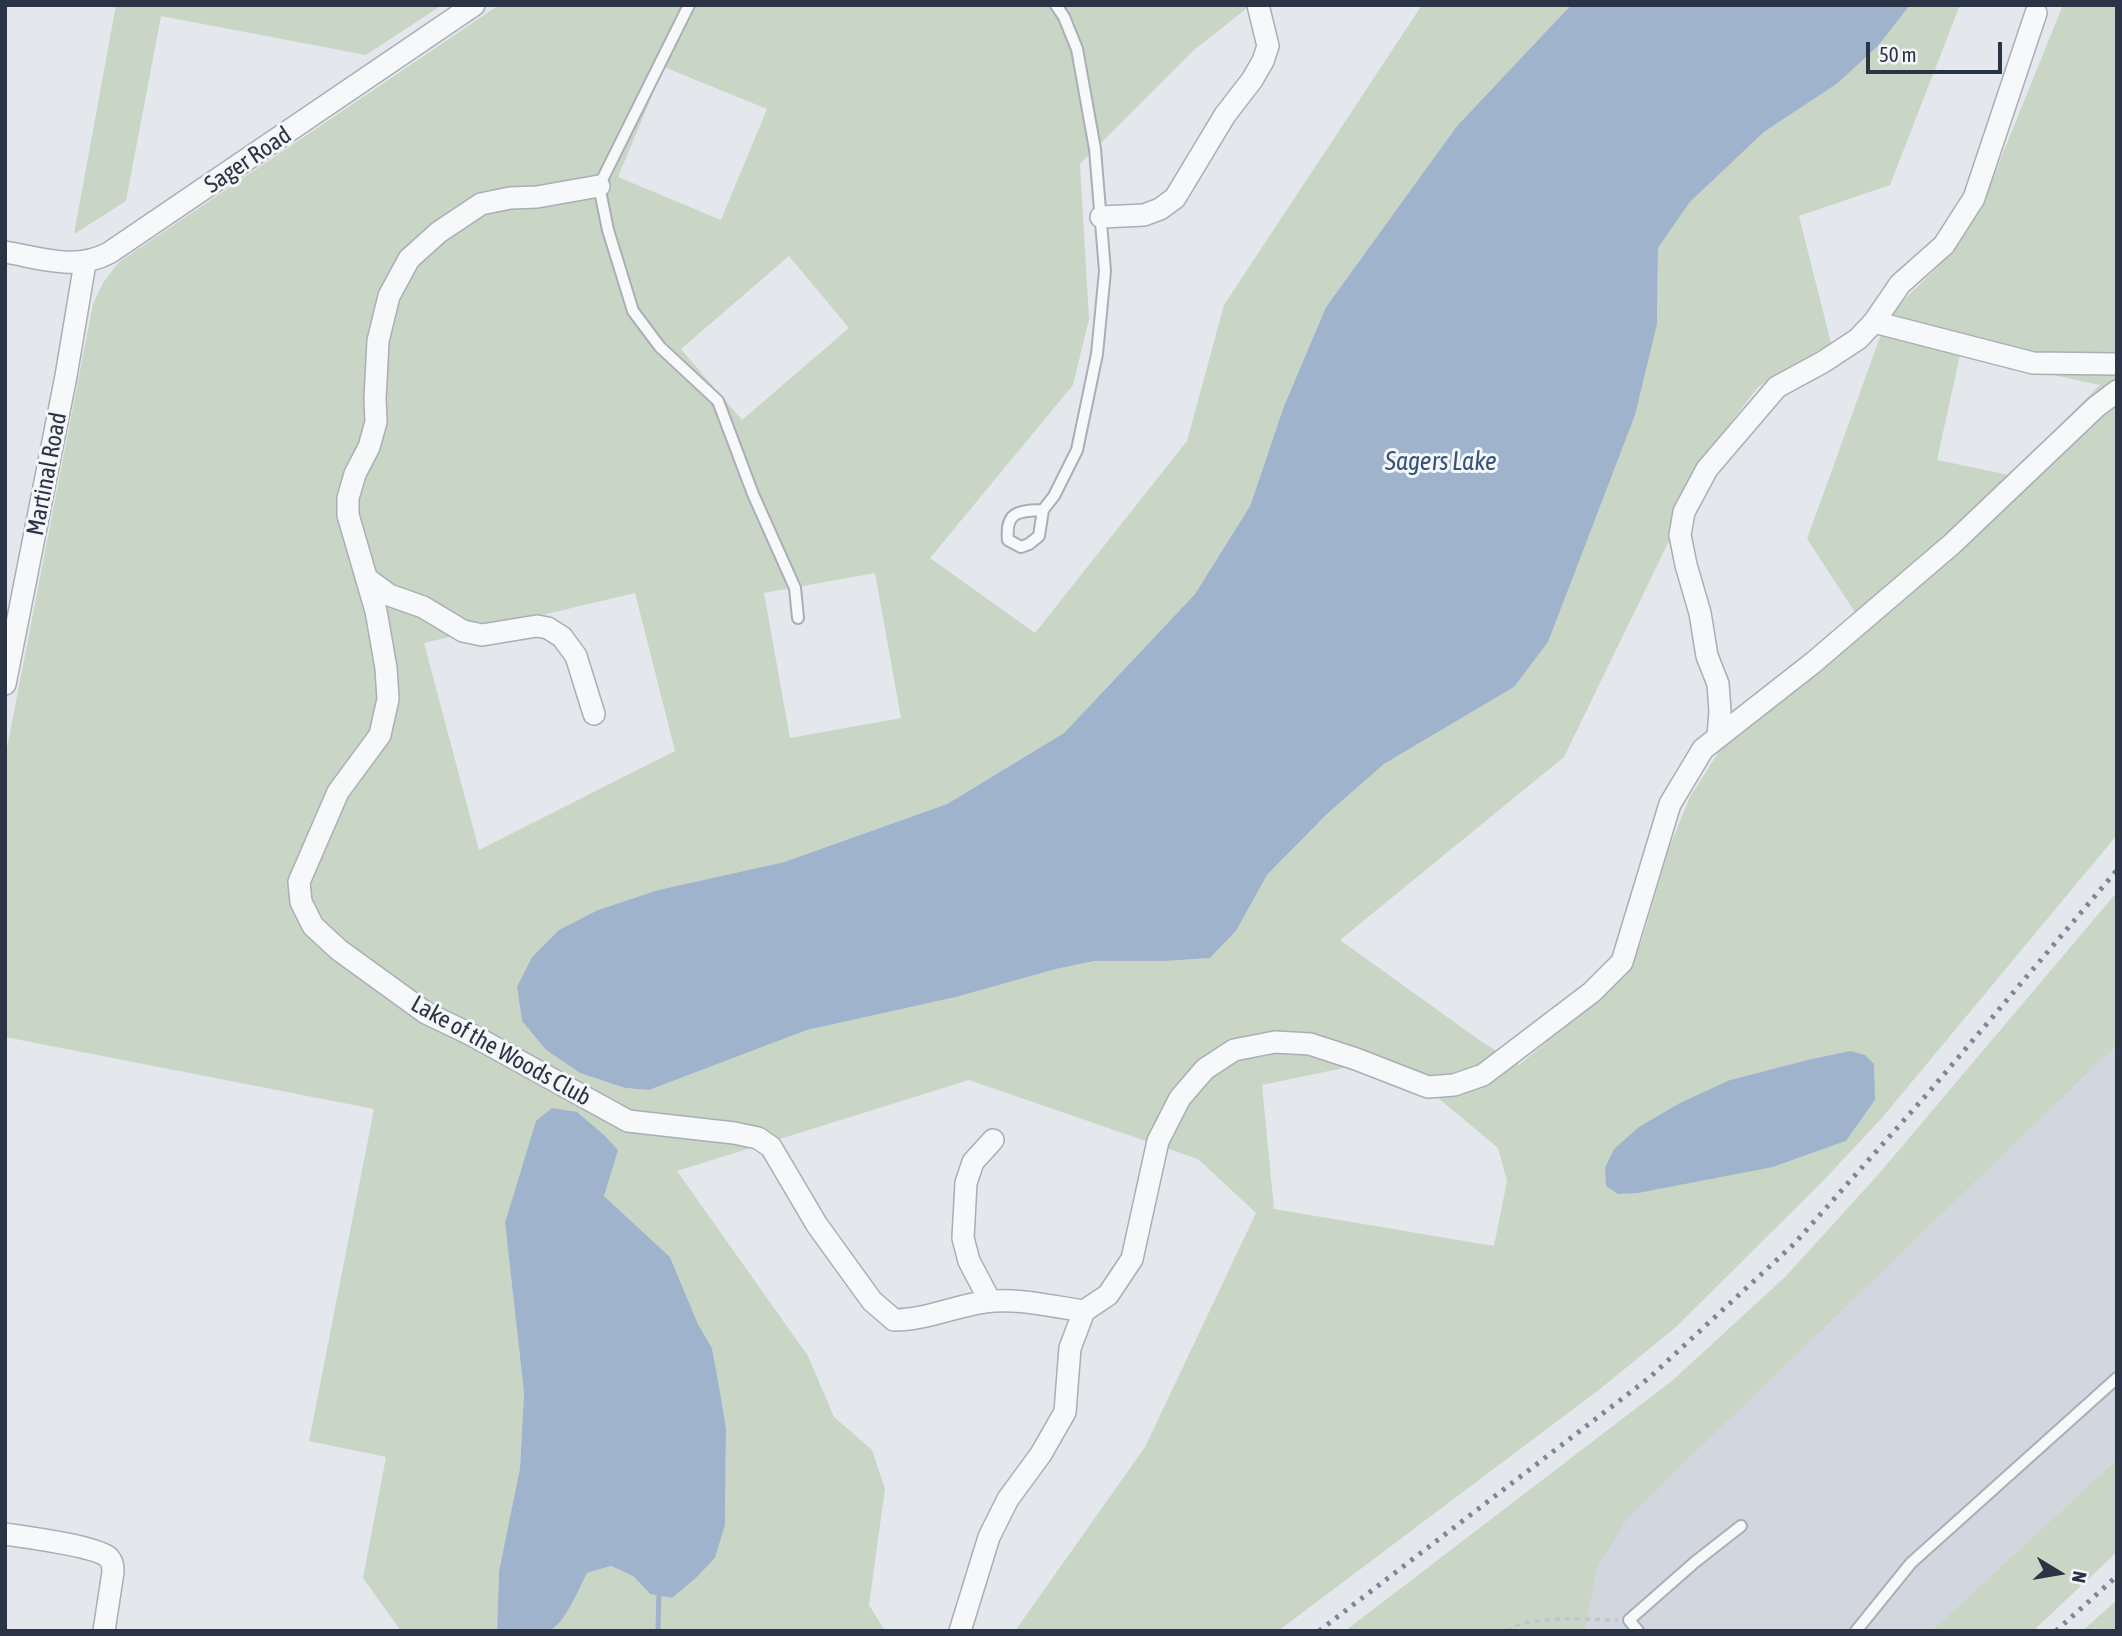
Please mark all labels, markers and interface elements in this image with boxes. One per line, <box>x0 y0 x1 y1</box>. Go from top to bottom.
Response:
scale bar <box>1870 28 2007 72</box>
text: 50 m <box>1879 42 1917 66</box>
street label: Sager Road <box>199 121 297 199</box>
street label: Martinal Road <box>21 410 73 538</box>
water label: Sagers Lake <box>1385 446 1497 478</box>
street label: Lake of the Woods Club <box>406 990 596 1112</box>
north arrow <box>2024 1538 2094 1608</box>
text: N <box>2068 1569 2091 1585</box>

